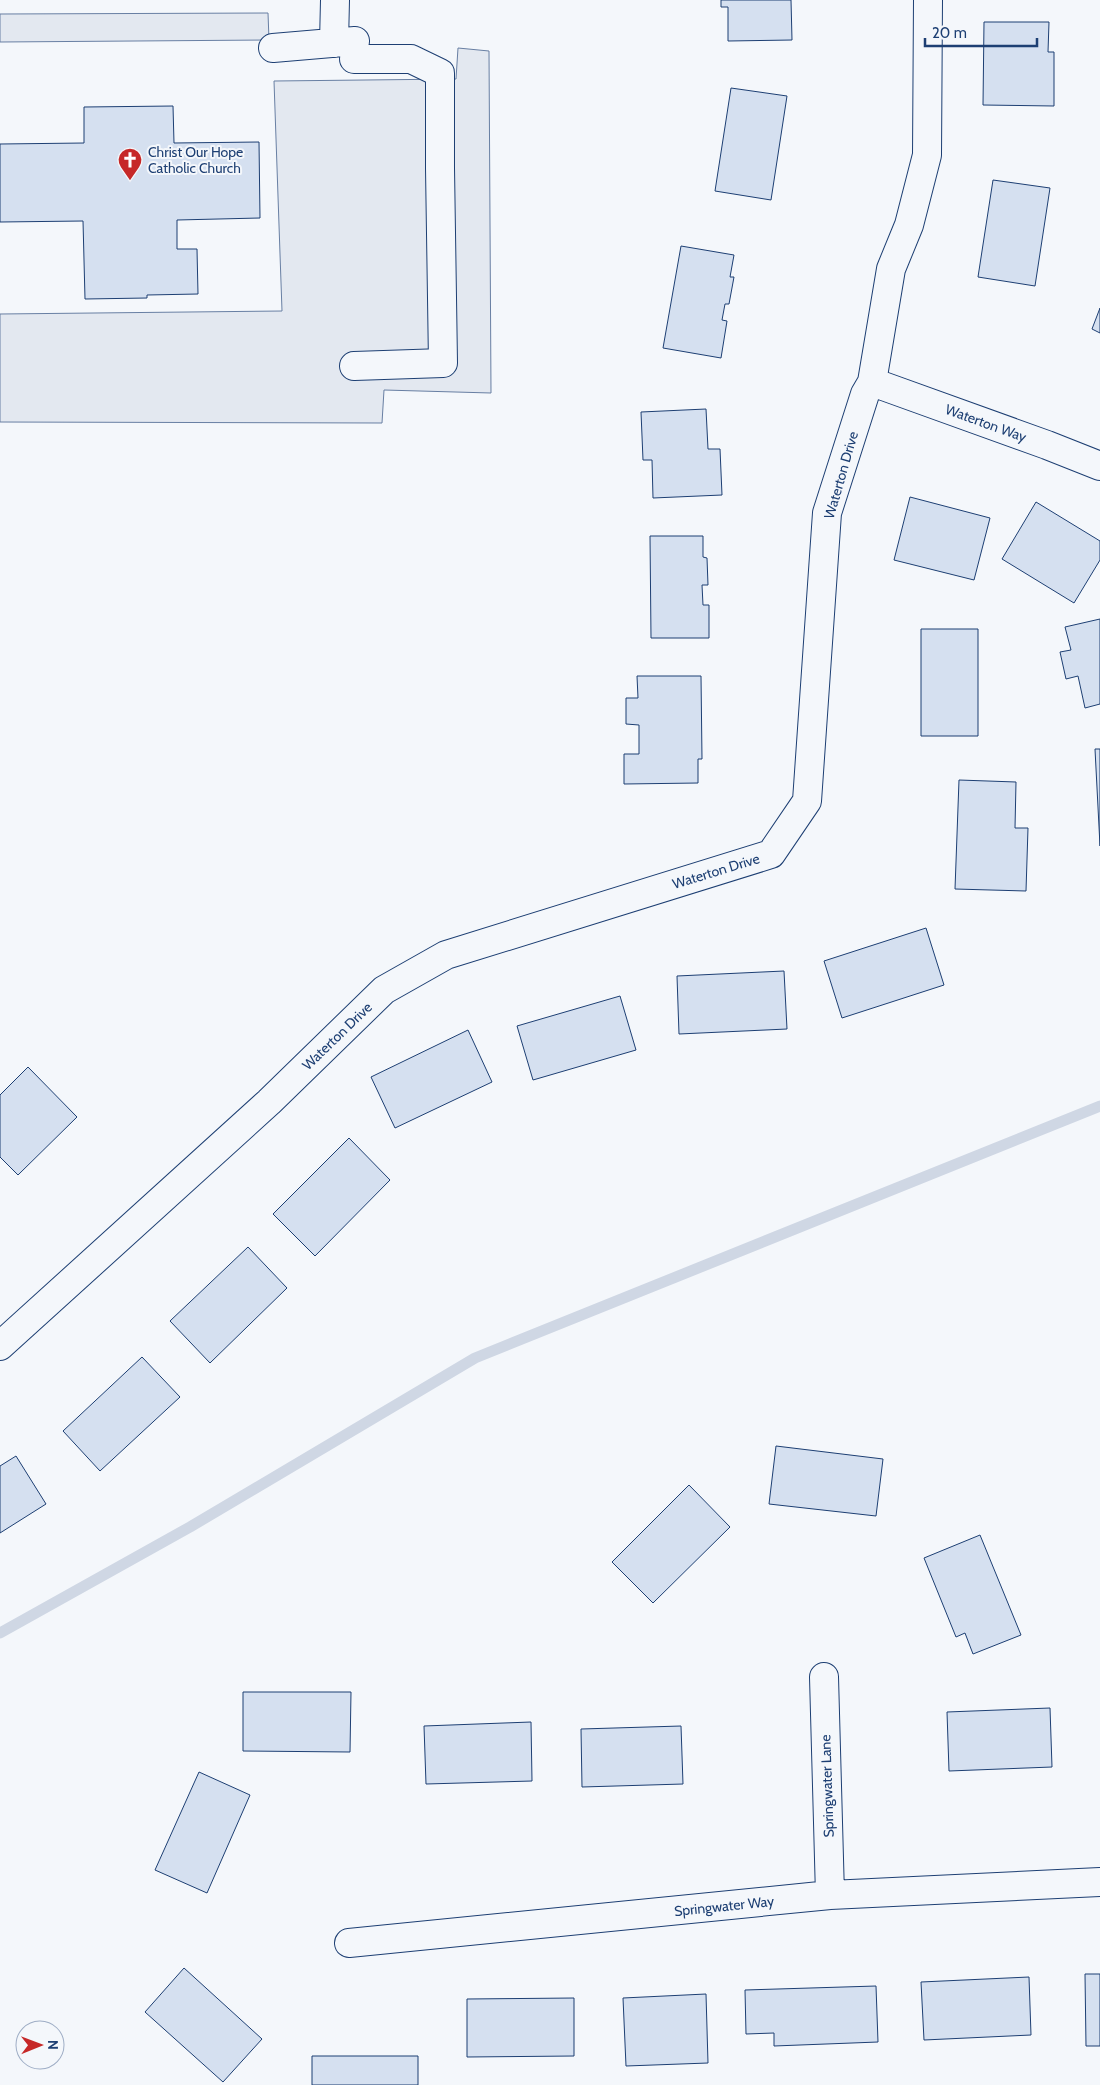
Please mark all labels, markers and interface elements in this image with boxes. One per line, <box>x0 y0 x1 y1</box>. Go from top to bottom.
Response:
scale bar <box>925 15 1038 47</box>
text: 20 m <box>932 24 967 42</box>
place label: Christ Our Hope Catholic Church <box>148 143 243 177</box>
church icon: Christ Our Hope Catholic Church <box>117 147 143 181</box>
street label: Waterton Way <box>943 400 1029 446</box>
street label: Waterton Drive <box>820 429 862 521</box>
street label: Waterton Drive <box>670 849 762 893</box>
street label: Waterton Drive <box>298 998 376 1074</box>
street label: Springwater Lane <box>816 1734 838 1838</box>
street label: Springwater Way <box>673 1892 775 1920</box>
north arrow <box>15 2020 65 2070</box>
text: N <box>44 2040 62 2050</box>

